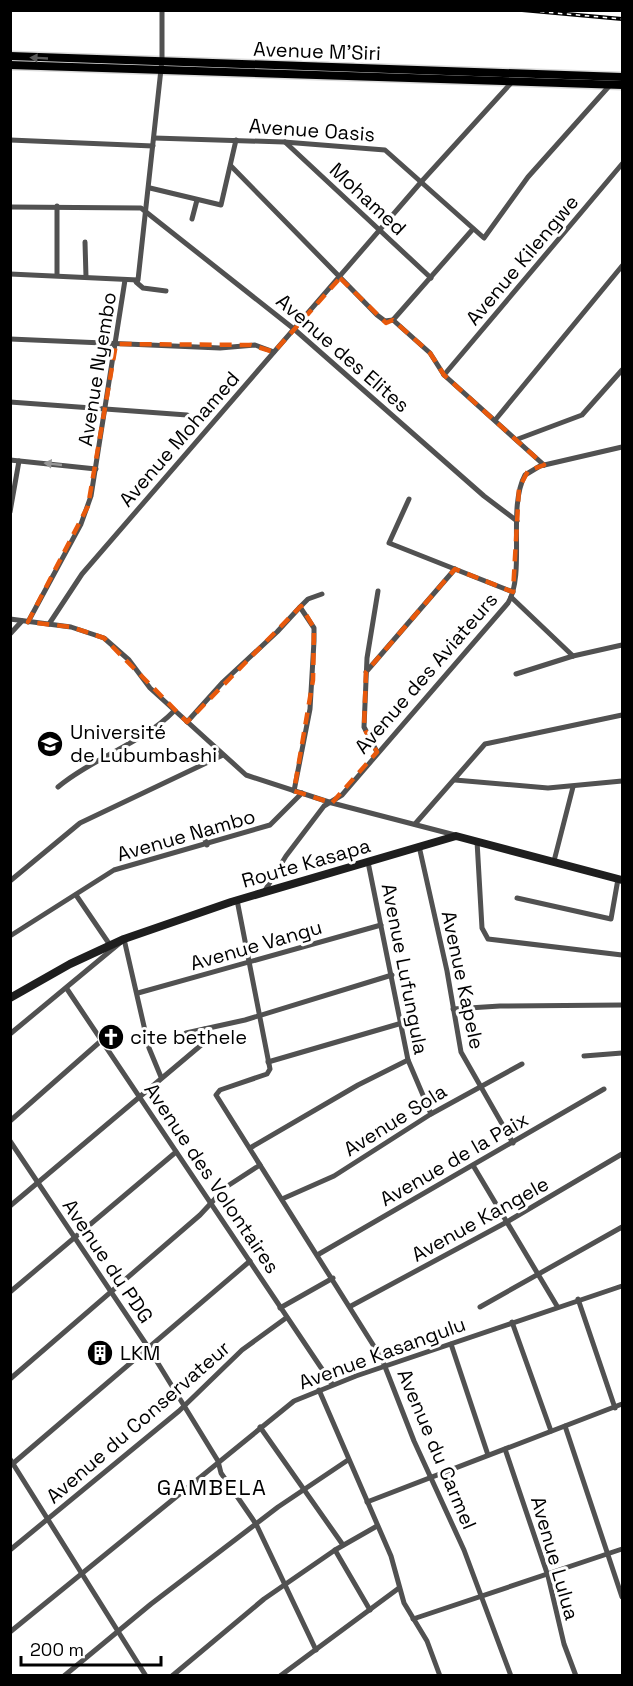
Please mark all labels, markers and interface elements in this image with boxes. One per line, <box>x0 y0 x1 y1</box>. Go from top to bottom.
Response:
street label: Avenue M'Siri <box>253 36 381 66</box>
one-way arrow <box>30 53 49 62</box>
street label: Avenue Oasis <box>248 113 376 147</box>
street label: Mohamed <box>324 157 412 241</box>
street label: Avenue Kilengwe <box>460 189 584 331</box>
street label: Avenue des Elites <box>271 288 415 418</box>
street label: Avenue Nyembo <box>72 290 122 448</box>
street label: Avenue Mohamed <box>113 366 245 512</box>
one-way arrow <box>44 460 63 469</box>
street label: Avenue des Aviateurs <box>349 587 503 759</box>
place label: Université de Lubumbashi <box>70 719 217 768</box>
school or university icon: Université de Lubumbashi <box>35 729 65 759</box>
street label: Avenue Nambo <box>114 803 258 867</box>
street label: Route Kasapa <box>238 832 374 894</box>
street label: Avenue Lufungula <box>376 881 434 1057</box>
street label: Avenue Kapele <box>436 908 490 1052</box>
street label: Avenue Vangu <box>187 914 325 976</box>
church icon: cite bethele <box>96 1022 126 1052</box>
place label: cite bethele <box>130 1024 247 1050</box>
street label: Avenue des Volontaires <box>139 1078 285 1278</box>
street label: Avenue Sola <box>339 1078 451 1162</box>
street label: Avenue de la Paix <box>375 1106 533 1212</box>
street label: Avenue Kangele <box>407 1171 553 1267</box>
street label: Avenue du PDG <box>57 1194 159 1328</box>
street label: Avenue Kasangulu <box>295 1311 469 1395</box>
street label: Avenue du Conservateur <box>41 1335 235 1509</box>
building icon: LKM <box>85 1338 115 1368</box>
place label: LKM <box>120 1340 160 1366</box>
street label: Avenue du Carmel <box>391 1365 483 1533</box>
district label: GAMBELA <box>157 1473 267 1501</box>
street label: Avenue Lulua <box>525 1493 585 1623</box>
scale bar <box>21 1629 160 1667</box>
text: 200 m <box>30 1638 84 1661</box>

